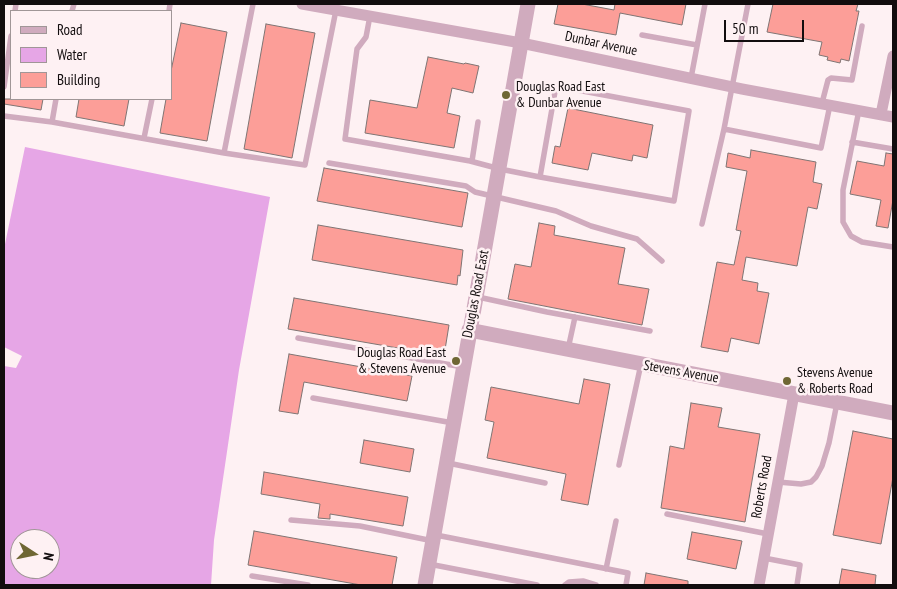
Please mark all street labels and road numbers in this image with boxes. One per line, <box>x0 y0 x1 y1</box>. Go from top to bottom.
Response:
street label: Dunbar Avenue <box>563 28 639 60</box>
street label: Douglas Road East <box>459 249 493 339</box>
street label: Stevens Avenue <box>642 357 720 387</box>
street label: Roberts Road <box>748 454 776 520</box>

